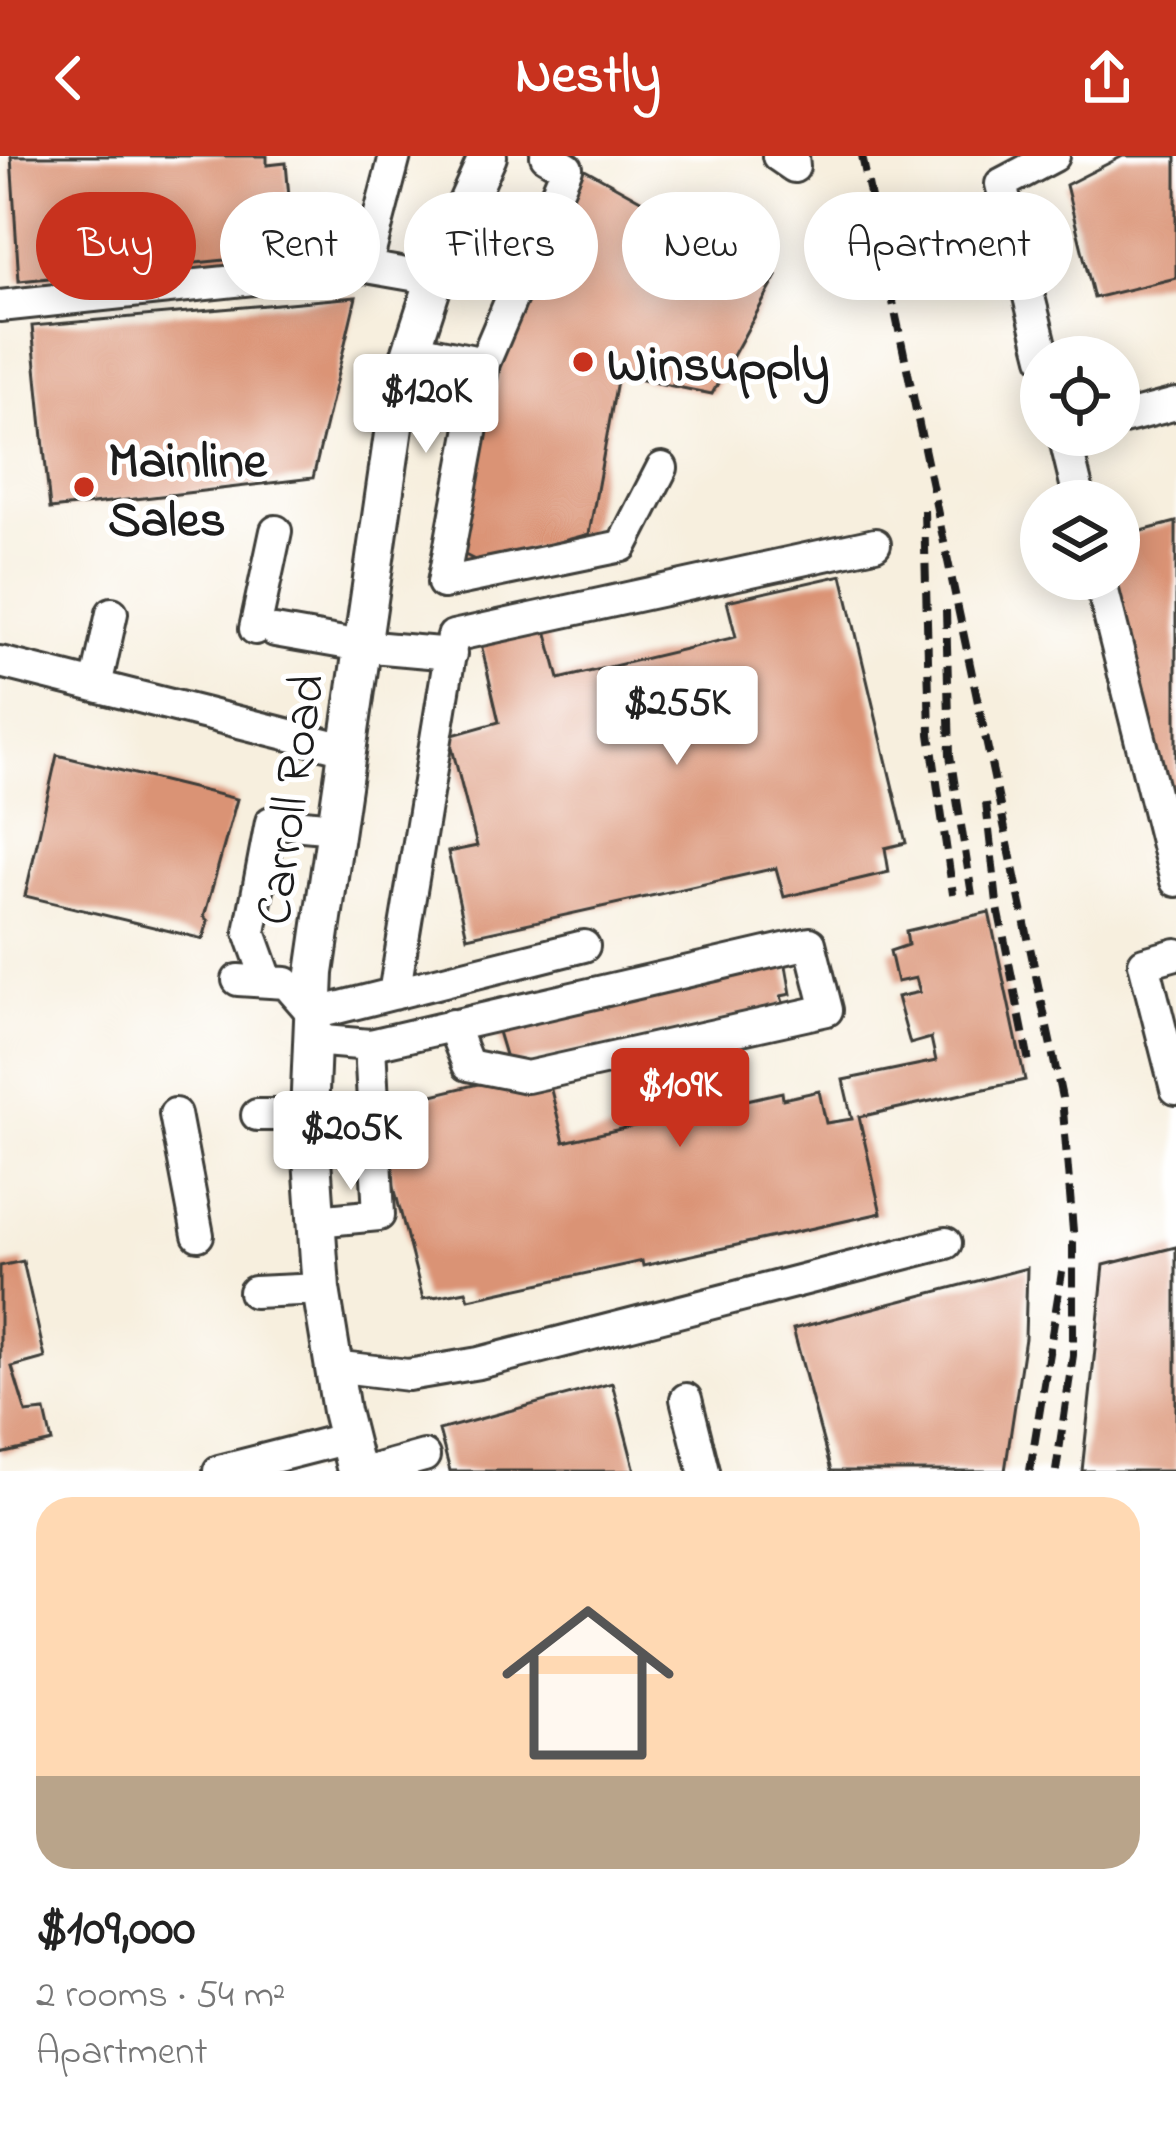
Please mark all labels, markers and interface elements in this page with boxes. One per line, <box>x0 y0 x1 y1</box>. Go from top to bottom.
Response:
text: Nestly <box>515 39 661 117</box>
icon: back <box>36 45 102 111</box>
icon: share <box>1074 45 1140 111</box>
chip: Buy <box>36 192 196 300</box>
chip: Rent <box>220 192 380 300</box>
chip: Filters <box>404 192 598 300</box>
chip: New <box>622 192 780 300</box>
chip: Apartment <box>804 192 1073 300</box>
place label: Winsupply <box>607 330 829 405</box>
map controls <box>1020 336 1140 600</box>
button: locate <box>1020 336 1140 456</box>
marker: Winsupply <box>570 349 596 375</box>
pin: $120K <box>342 354 510 456</box>
text: $120K <box>380 364 472 421</box>
place label: Mainline Sales <box>108 426 268 560</box>
marker: Mainline Sales <box>71 474 97 500</box>
button: layers <box>1020 480 1140 600</box>
pin: $255K <box>593 666 761 768</box>
street label: Carroll Road <box>239 669 348 930</box>
text: $255K <box>624 676 730 733</box>
pin: $109K <box>596 1048 764 1150</box>
text: $109K <box>638 1058 722 1115</box>
pin: $205K <box>267 1091 435 1193</box>
text: $205K <box>300 1101 402 1158</box>
icon: home <box>480 1575 696 1791</box>
text: $109,000 <box>36 1893 195 1968</box>
text: 2 rooms · 54 m² <box>36 1968 286 2025</box>
text: Apartment <box>36 2025 208 2082</box>

